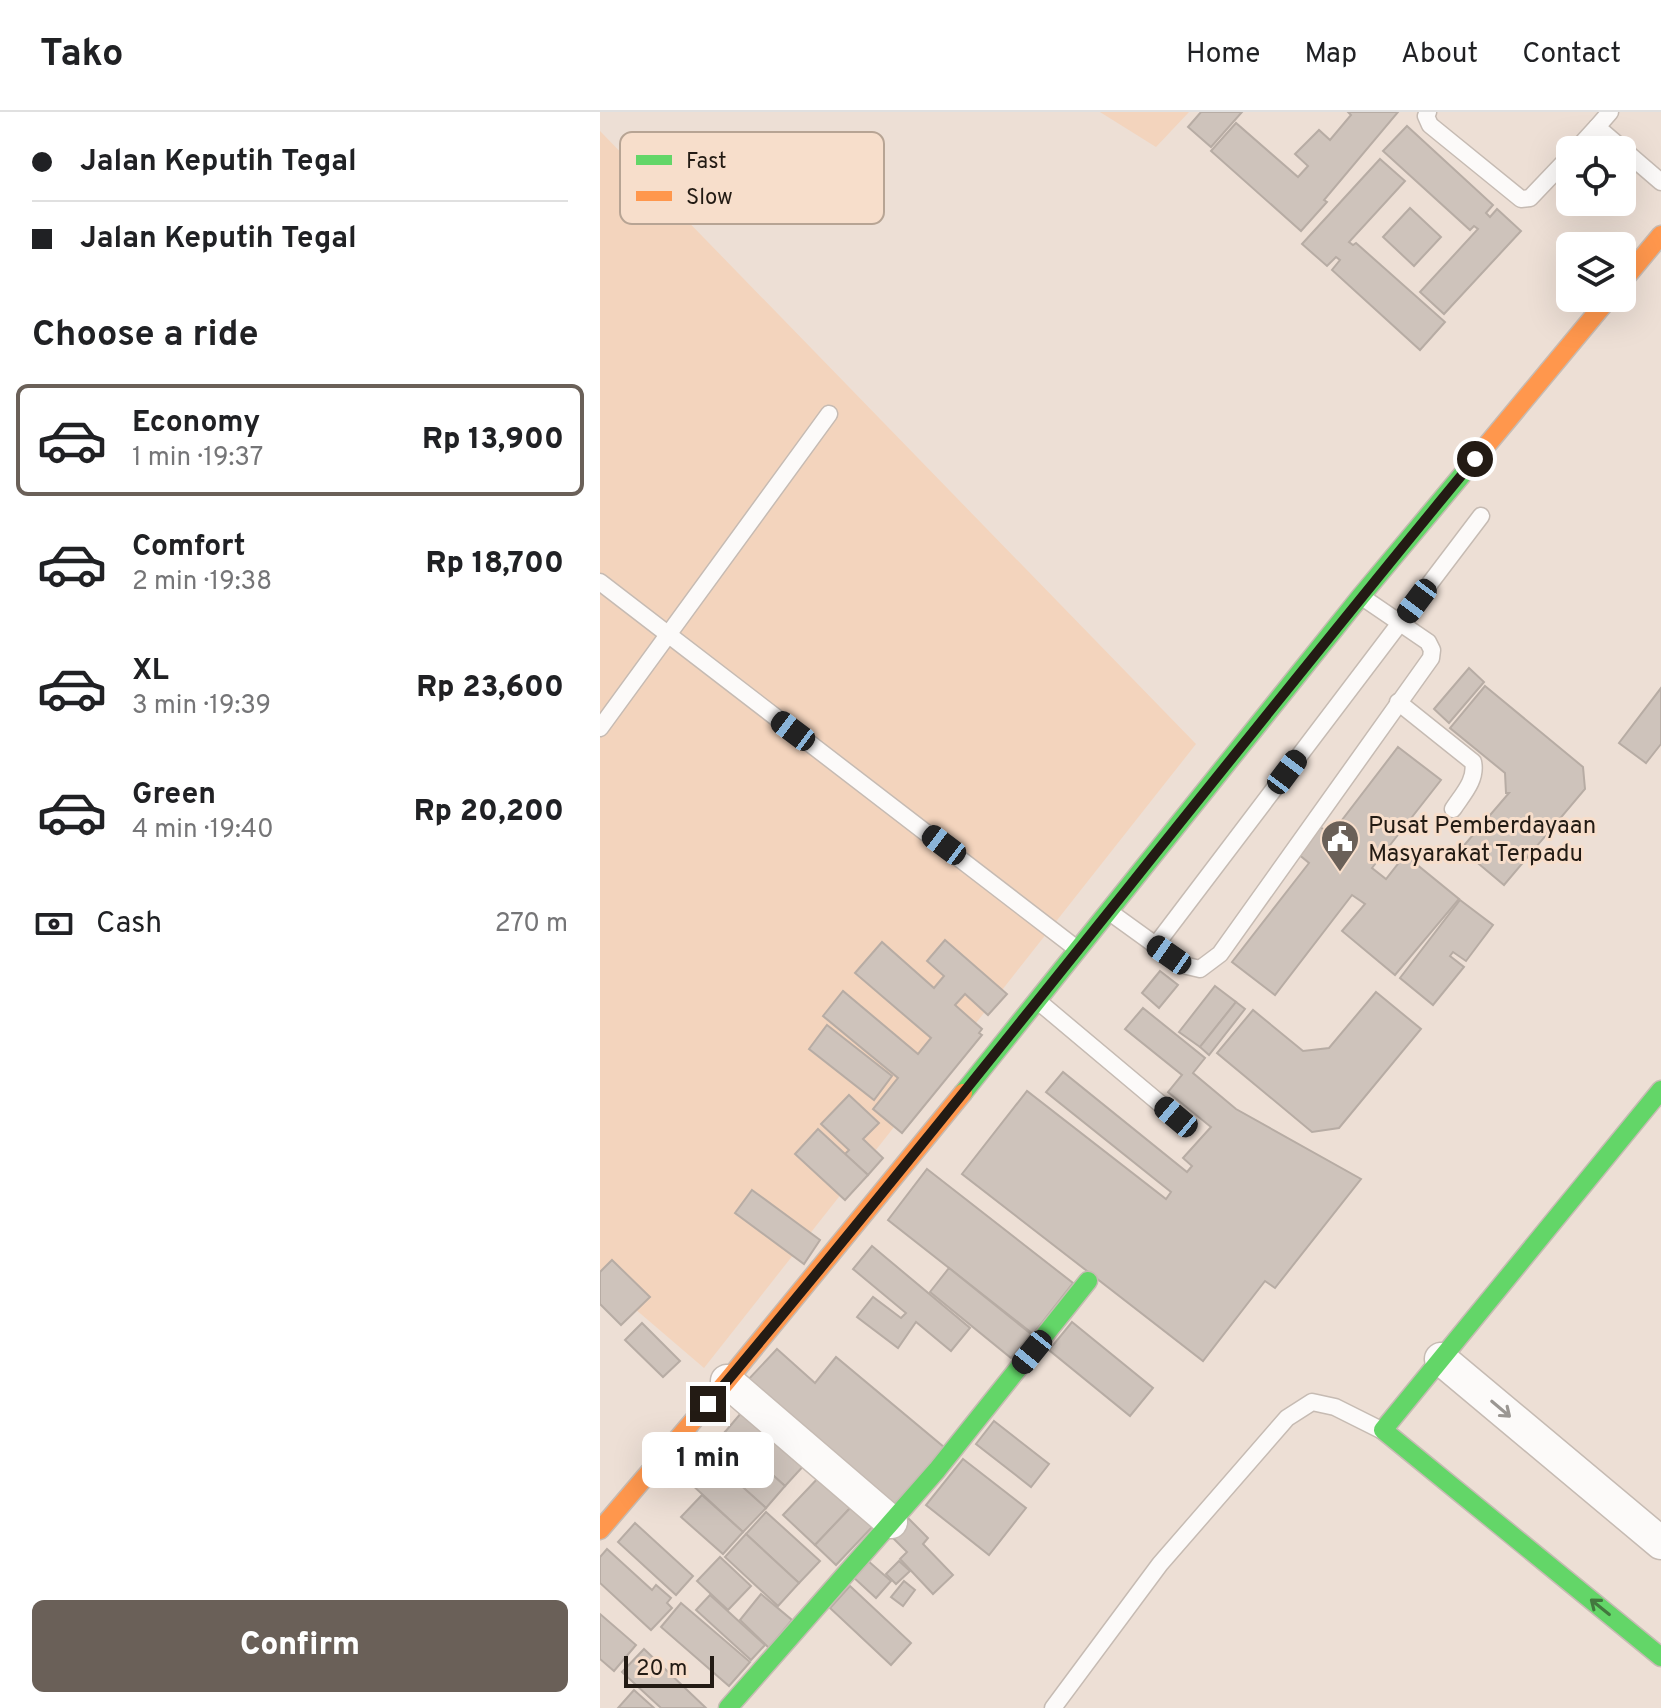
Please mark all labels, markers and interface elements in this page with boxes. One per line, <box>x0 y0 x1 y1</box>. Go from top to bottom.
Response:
text: Tako <box>40 31 123 80</box>
text: Home <box>1186 37 1260 73</box>
text: Map <box>1304 37 1357 73</box>
text: About <box>1401 37 1478 73</box>
text: Contact <box>1522 37 1621 73</box>
legend <box>620 132 884 224</box>
map controls <box>1556 136 1636 312</box>
button: locate <box>1556 136 1636 216</box>
text: Jalan Keputih Tegal <box>80 144 357 181</box>
text: Fast <box>686 149 727 176</box>
text: Slow <box>686 185 733 212</box>
text: Jalan Keputih Tegal <box>80 221 357 258</box>
button: layers <box>1556 232 1636 312</box>
text: Choose a ride <box>32 313 258 359</box>
icon: car <box>36 404 108 476</box>
text: Economy <box>132 405 260 442</box>
text: Rp 13,900 <box>422 422 564 459</box>
route start <box>1457 441 1493 477</box>
text: 1 min · 19:37 <box>132 442 263 475</box>
icon: car <box>36 528 108 600</box>
text: Comfort <box>132 529 245 566</box>
text: Rp 18,700 <box>426 546 564 583</box>
text: 2 min · 19:38 <box>132 566 272 599</box>
car <box>1393 575 1441 627</box>
icon: car <box>36 652 108 724</box>
text: XL <box>132 653 169 690</box>
text: Rp 23,600 <box>416 670 564 707</box>
text: 3 min · 19:39 <box>132 690 271 723</box>
car <box>767 707 819 755</box>
car <box>1263 746 1311 798</box>
icon: car <box>36 776 108 848</box>
text: Green <box>132 777 216 814</box>
text: Rp 20,200 <box>414 794 564 831</box>
place label: Pusat Pemberdayaan Masyarakat Terpadu <box>1368 812 1596 870</box>
text: 4 min · 19:40 <box>132 814 274 847</box>
public building icon: Pusat Pemberdayaan Masyarakat Terpadu <box>1319 818 1361 873</box>
car <box>918 821 970 869</box>
icon: cash <box>32 902 76 946</box>
text: Cash <box>96 906 162 943</box>
text: 270 m <box>495 908 568 941</box>
car <box>1142 931 1196 979</box>
car <box>1150 1092 1202 1142</box>
car <box>1008 1326 1056 1378</box>
route end <box>690 1386 726 1422</box>
one-way arrow <box>1490 1400 1510 1418</box>
callout: 1 min <box>642 1432 774 1488</box>
text: 1 min <box>676 1443 740 1476</box>
one-way arrow <box>1590 1599 1611 1617</box>
button: Confirm <box>32 1600 568 1692</box>
scale bar <box>624 1652 714 1688</box>
text: 20 m <box>636 1656 687 1683</box>

